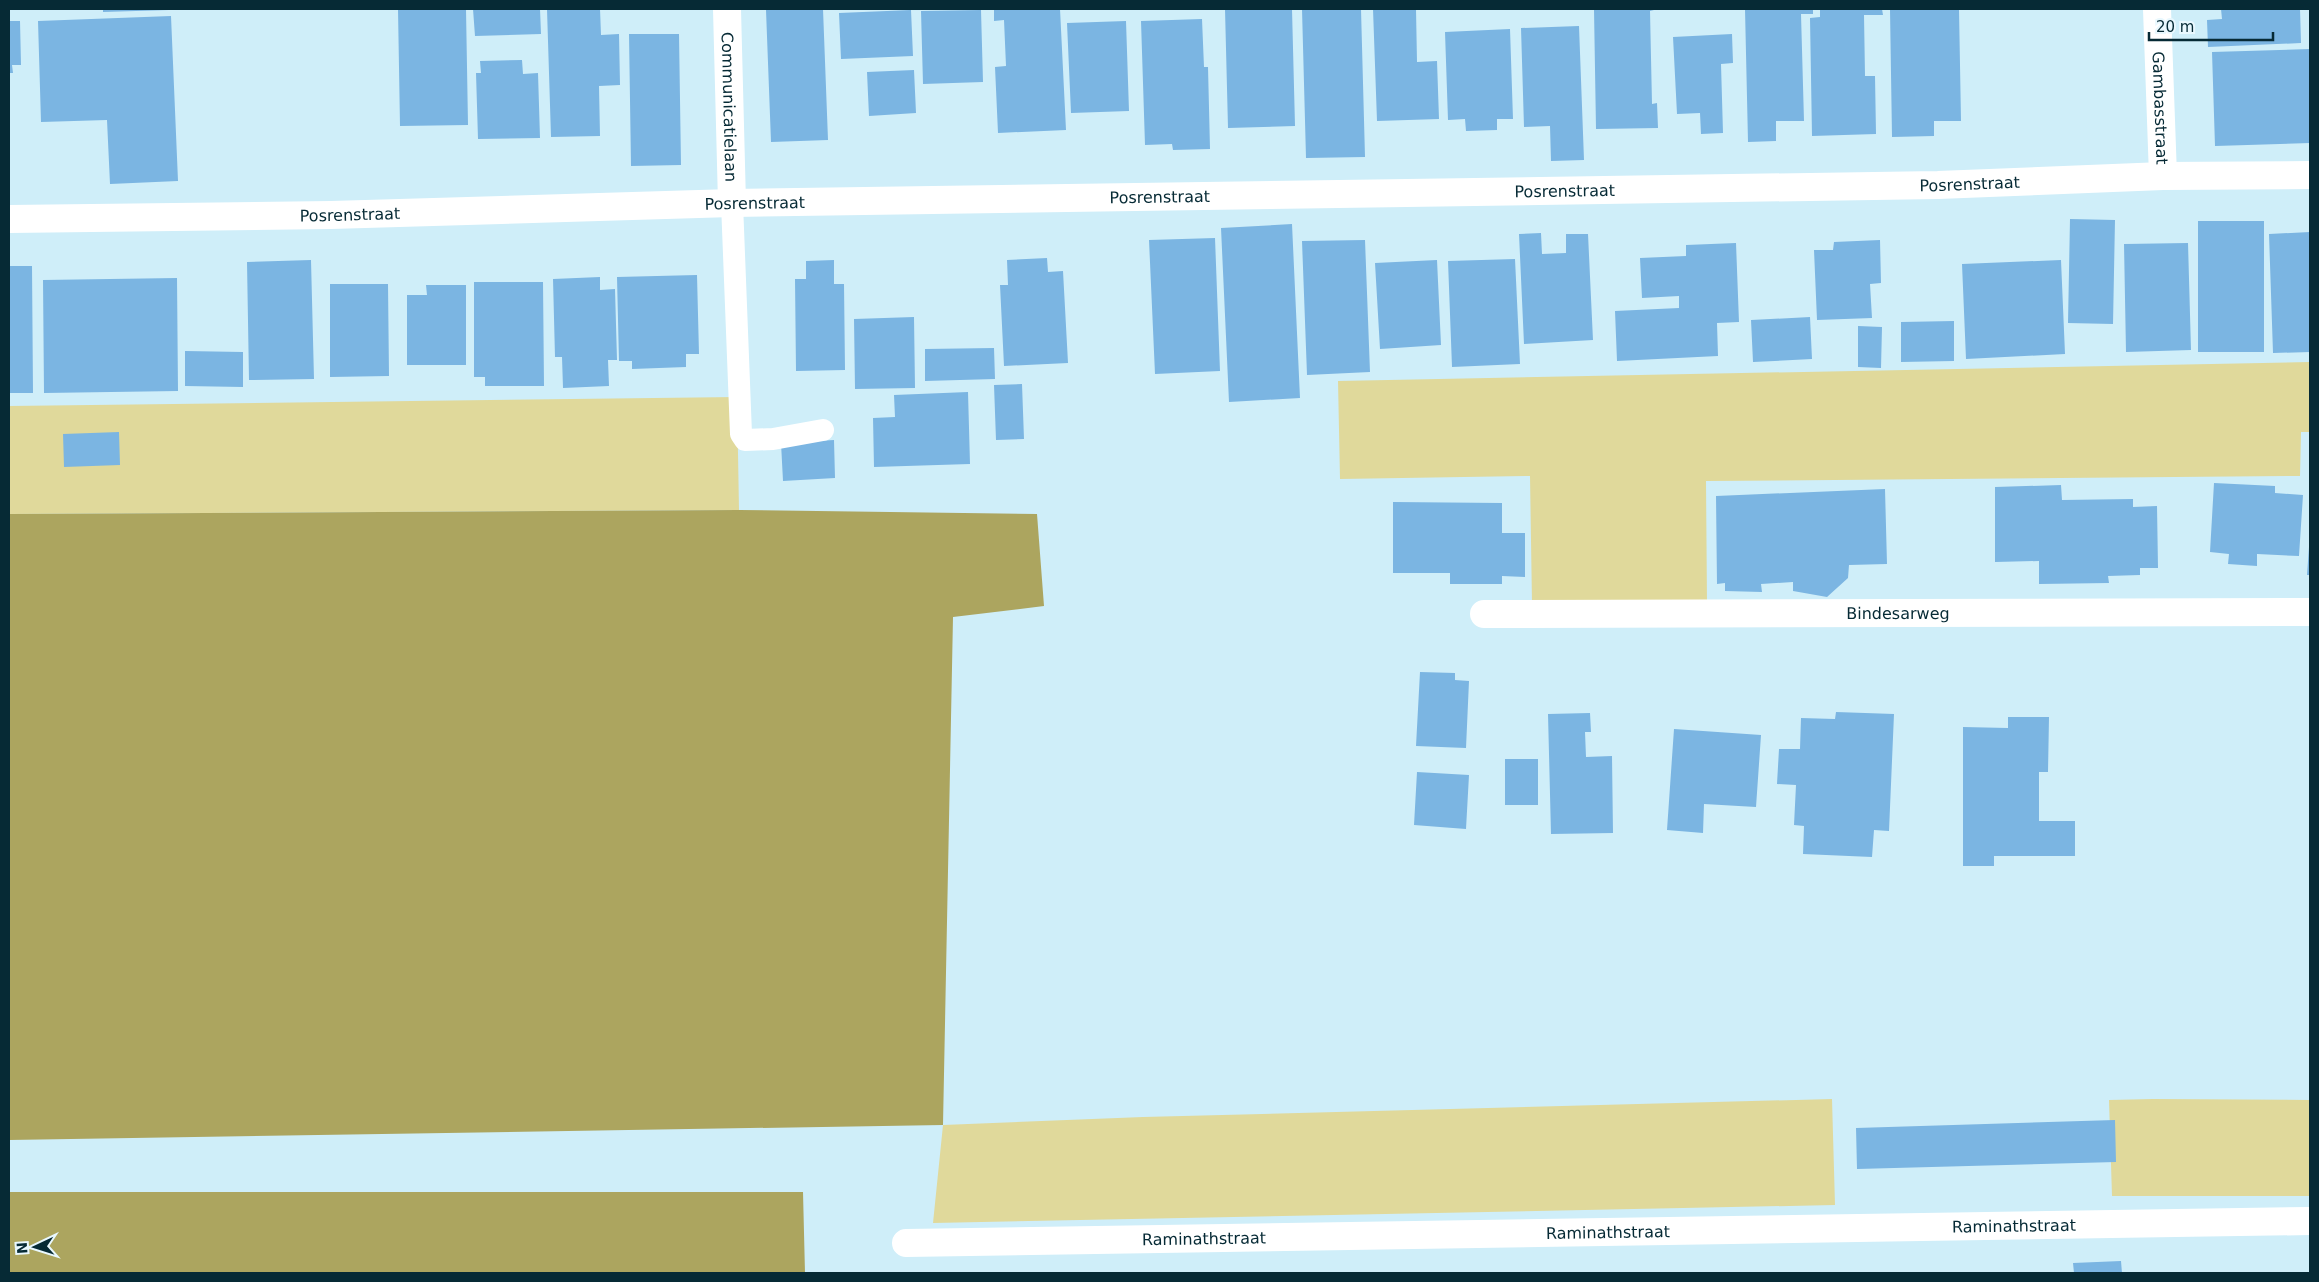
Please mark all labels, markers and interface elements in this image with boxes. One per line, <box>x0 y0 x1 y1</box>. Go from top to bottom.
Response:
scale bar <box>2149 10 2273 42</box>
text: 20 m <box>2156 18 2194 36</box>
street label: Communicatielaan <box>718 32 740 182</box>
street label: Gambasstraat <box>2149 51 2172 165</box>
street label: Posrenstraat <box>1919 173 2020 195</box>
street label: Posrenstraat <box>1514 181 1615 201</box>
street label: Posrenstraat <box>1109 187 1210 207</box>
street label: Posrenstraat <box>704 193 805 214</box>
street label: Posrenstraat <box>300 204 401 225</box>
street label: Bindesarweg <box>1846 604 1950 623</box>
street label: Raminathstraat <box>1952 1216 2076 1237</box>
north arrow <box>10 1222 60 1272</box>
street label: Raminathstraat <box>1546 1222 1670 1243</box>
street label: Raminathstraat <box>1142 1228 1266 1249</box>
text: N <box>14 1242 30 1254</box>

